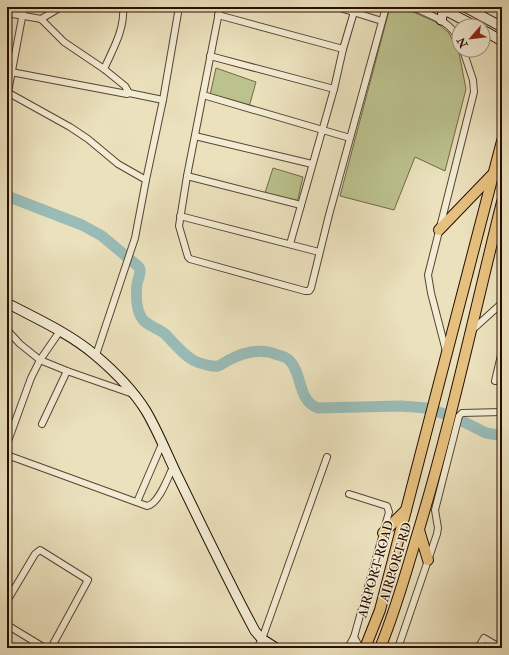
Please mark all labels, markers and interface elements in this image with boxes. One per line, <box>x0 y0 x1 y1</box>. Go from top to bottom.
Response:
north arrow <box>451 18 491 58</box>
text: N <box>454 34 471 51</box>
street label: AIRPORT ROAD <box>354 518 398 621</box>
street label: AIRPORT RD <box>376 520 416 605</box>

